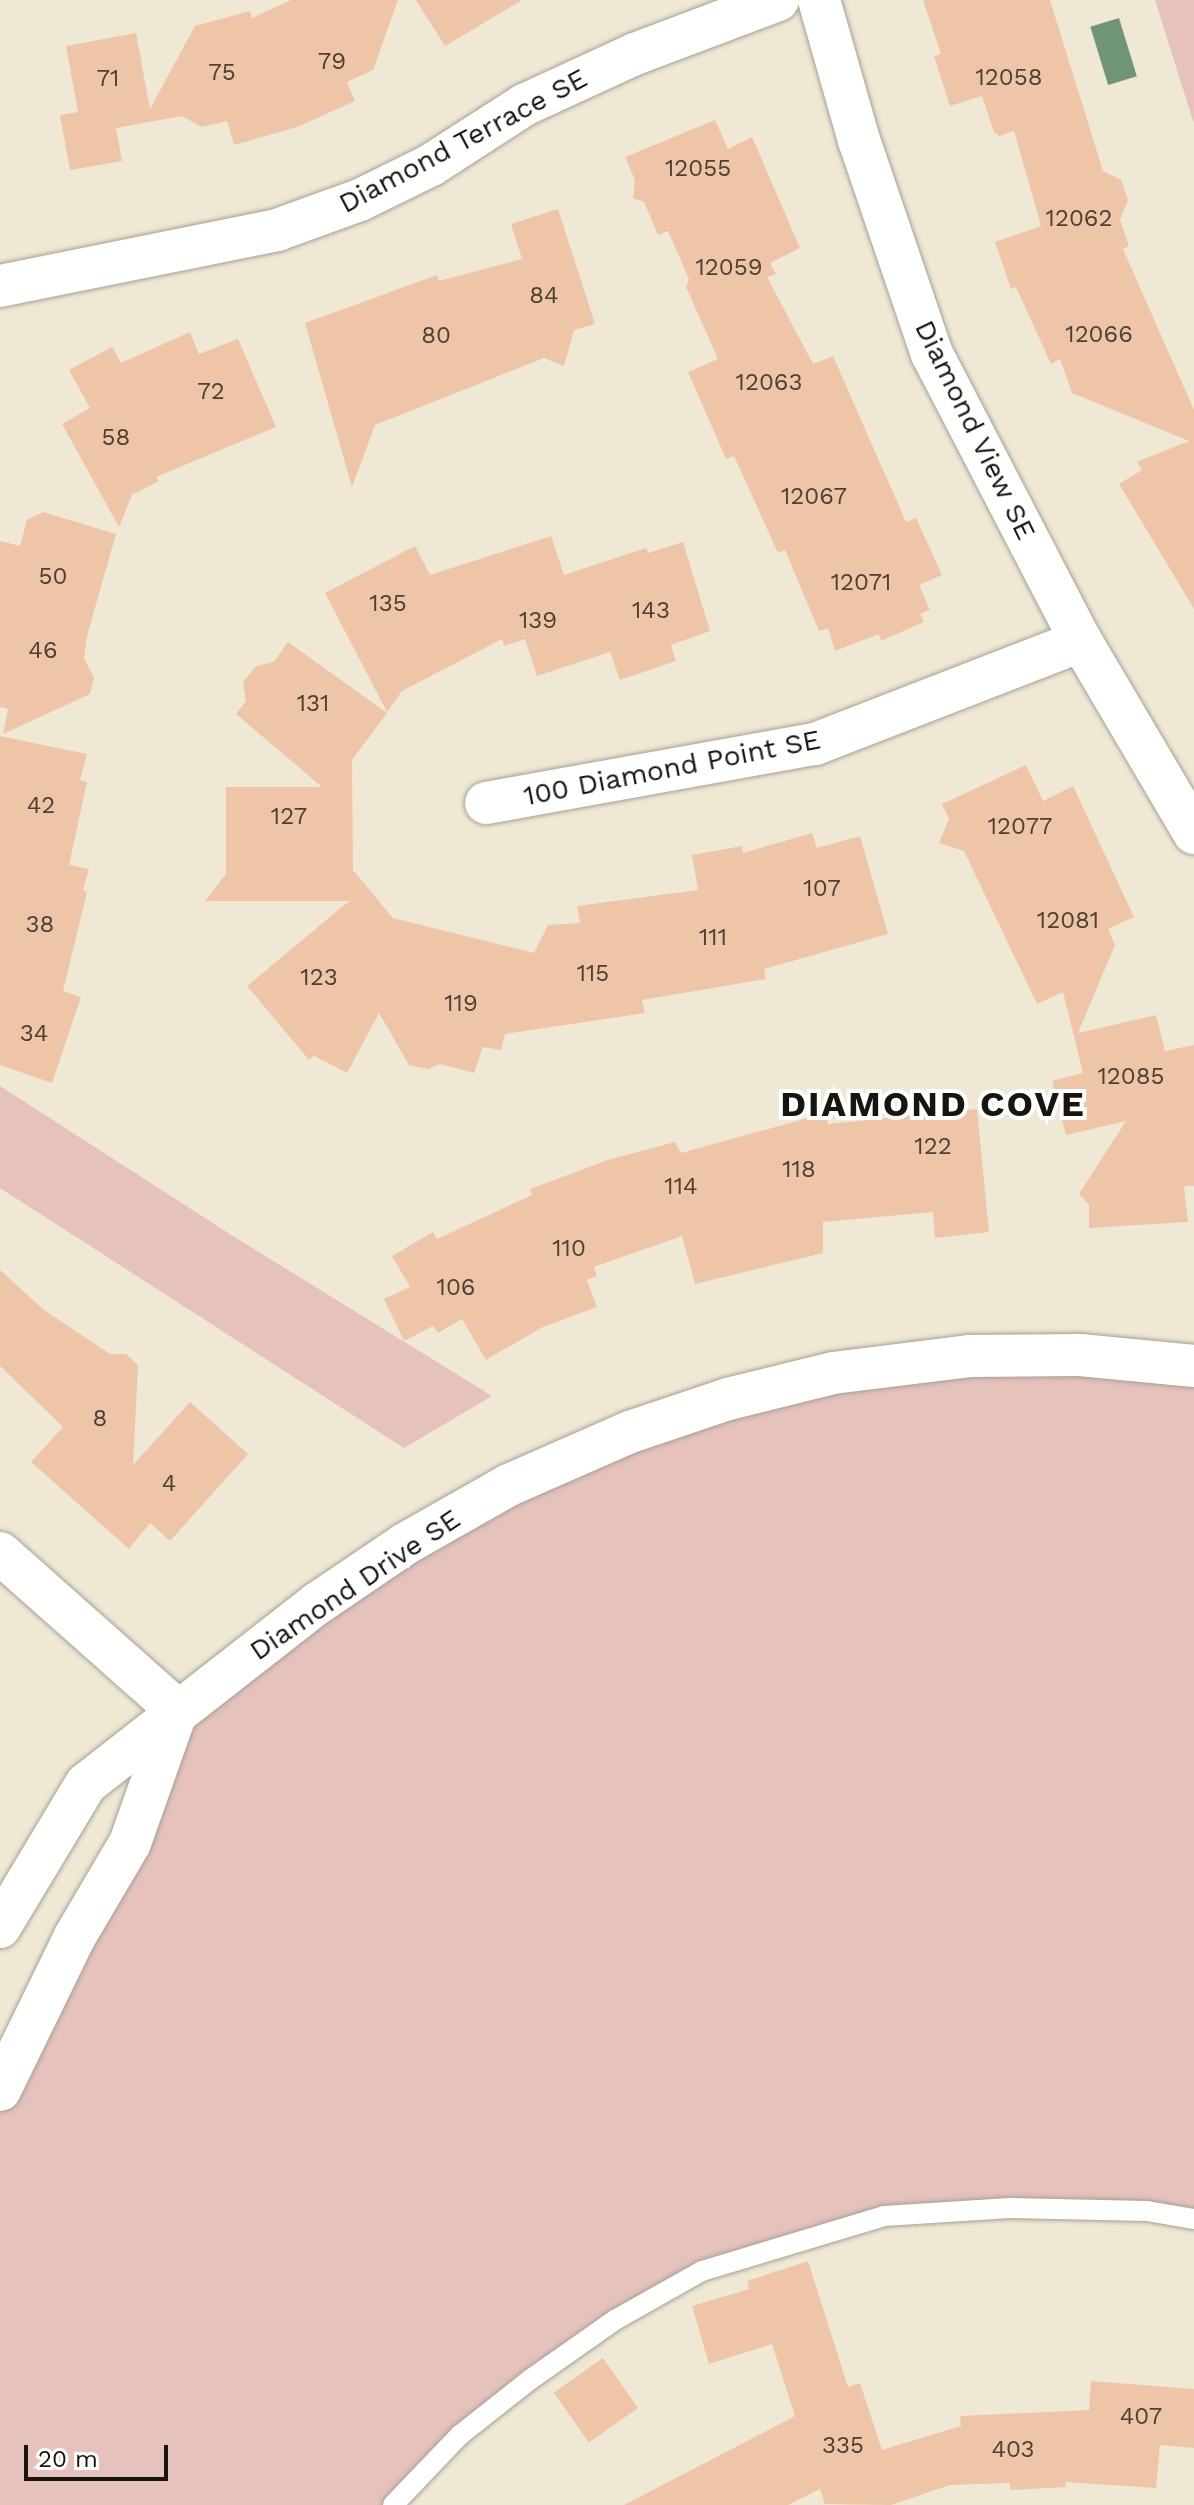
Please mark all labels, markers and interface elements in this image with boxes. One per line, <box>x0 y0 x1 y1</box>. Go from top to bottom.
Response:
house number: 79 <box>318 48 346 76</box>
house number: 75 <box>208 59 236 87</box>
street label: Diamond Terrace SE <box>333 61 593 221</box>
house number: 12058 <box>975 64 1043 92</box>
house number: 71 <box>97 65 119 93</box>
house number: 12055 <box>665 155 731 183</box>
house number: 12062 <box>1046 205 1112 233</box>
house number: 12059 <box>695 254 763 282</box>
house number: 84 <box>529 282 559 310</box>
street label: Diamond View SE <box>907 314 1043 546</box>
house number: 12066 <box>1065 321 1133 349</box>
house number: 80 <box>421 322 451 350</box>
house number: 12063 <box>736 369 802 397</box>
house number: 72 <box>197 378 225 406</box>
house number: 58 <box>102 424 130 452</box>
house number: 12067 <box>781 483 847 511</box>
house number: 50 <box>39 563 67 591</box>
house number: 12071 <box>831 569 891 597</box>
house number: 135 <box>369 590 407 618</box>
house number: 143 <box>632 597 670 625</box>
house number: 139 <box>519 607 557 635</box>
house number: 46 <box>28 637 58 665</box>
house number: 131 <box>297 690 329 718</box>
street label: 100 Diamond Point SE <box>521 723 823 813</box>
house number: 42 <box>27 792 55 820</box>
house number: 127 <box>271 803 307 831</box>
house number: 12077 <box>988 813 1052 841</box>
house number: 107 <box>803 875 841 903</box>
house number: 12081 <box>1037 907 1099 935</box>
house number: 38 <box>26 911 54 939</box>
house number: 111 <box>699 924 727 952</box>
house number: 115 <box>577 960 609 988</box>
house number: 123 <box>300 964 338 992</box>
house number: 119 <box>444 990 478 1018</box>
house number: 34 <box>20 1020 48 1048</box>
house number: 12085 <box>1097 1063 1165 1091</box>
district label: DIAMOND COVE <box>780 1083 1086 1127</box>
house number: 122 <box>914 1133 952 1161</box>
house number: 118 <box>782 1156 816 1184</box>
house number: 114 <box>664 1173 698 1201</box>
house number: 110 <box>552 1235 586 1263</box>
house number: 106 <box>437 1274 475 1302</box>
house number: 8 <box>93 1405 107 1433</box>
house number: 4 <box>162 1470 176 1498</box>
street label: Diamond Drive SE <box>244 1502 466 1668</box>
house number: 407 <box>1120 2403 1162 2431</box>
scale bar <box>28 2429 172 2479</box>
house number: 335 <box>822 2432 864 2460</box>
house number: 403 <box>991 2436 1035 2464</box>
text: 20 m <box>38 2445 98 2473</box>

